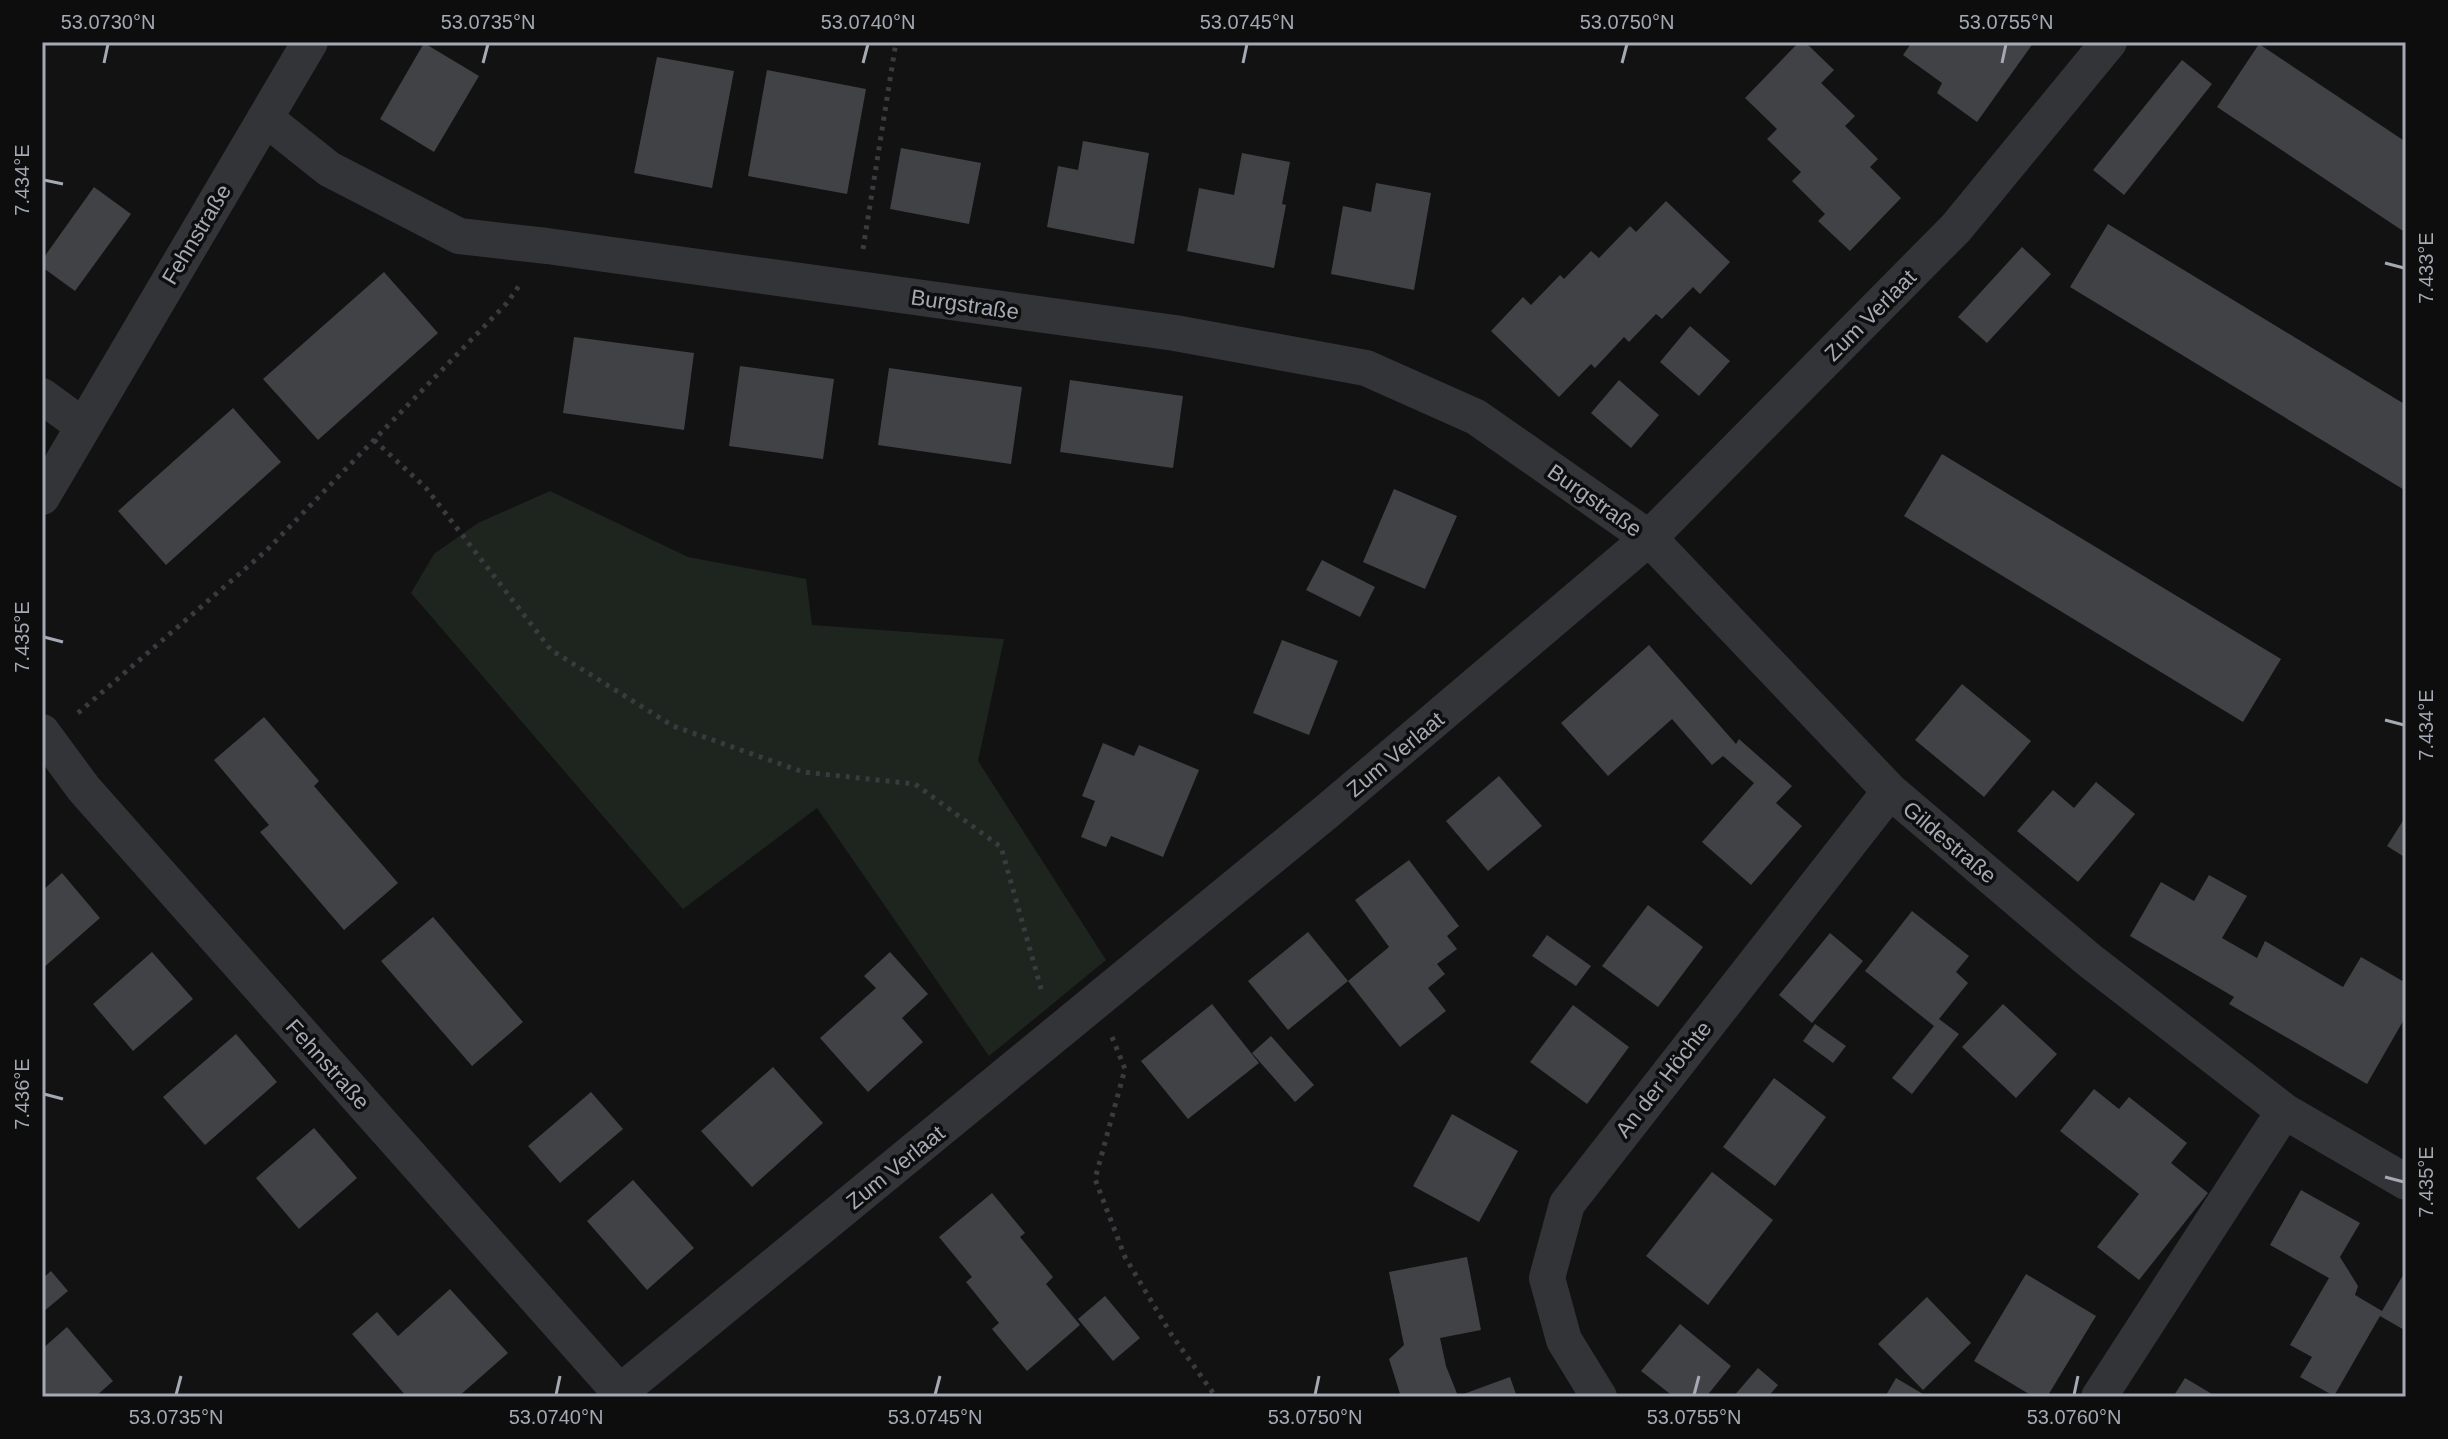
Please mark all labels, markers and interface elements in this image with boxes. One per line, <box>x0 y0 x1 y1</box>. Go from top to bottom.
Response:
text: 53.0730°N <box>61 11 155 33</box>
text: 53.0735°N <box>441 11 535 33</box>
text: 53.0740°N <box>821 11 915 33</box>
text: 53.0745°N <box>1200 11 1294 33</box>
text: 53.0750°N <box>1580 11 1674 33</box>
text: 53.0755°N <box>1959 11 2053 33</box>
text: 7.434°E <box>11 144 33 216</box>
street label: Fehnstraße <box>157 180 236 289</box>
text: 7.433°E <box>2415 232 2437 304</box>
street label: Zum Verlaat <box>1820 265 1921 366</box>
street label: Burgstraße <box>909 285 1021 324</box>
street label: Burgstraße <box>1543 459 1646 542</box>
text: 7.435°E <box>11 601 33 673</box>
text: 7.434°E <box>2415 689 2437 761</box>
street label: Zum Verlaat <box>1342 707 1449 802</box>
street label: Gildestraße <box>1898 796 2001 889</box>
street label: Fehnstraße <box>281 1014 375 1115</box>
street label: An der Höchte <box>1610 1016 1717 1142</box>
text: 7.436°E <box>11 1058 33 1130</box>
street label: Zum Verlaat <box>841 1120 949 1214</box>
text: 7.435°E <box>2415 1146 2437 1218</box>
text: 53.0735°N <box>129 1406 223 1428</box>
text: 53.0740°N <box>509 1406 603 1428</box>
text: 53.0745°N <box>888 1406 982 1428</box>
text: 53.0750°N <box>1268 1406 1362 1428</box>
text: 53.0755°N <box>1647 1406 1741 1428</box>
text: 53.0760°N <box>2027 1406 2121 1428</box>

